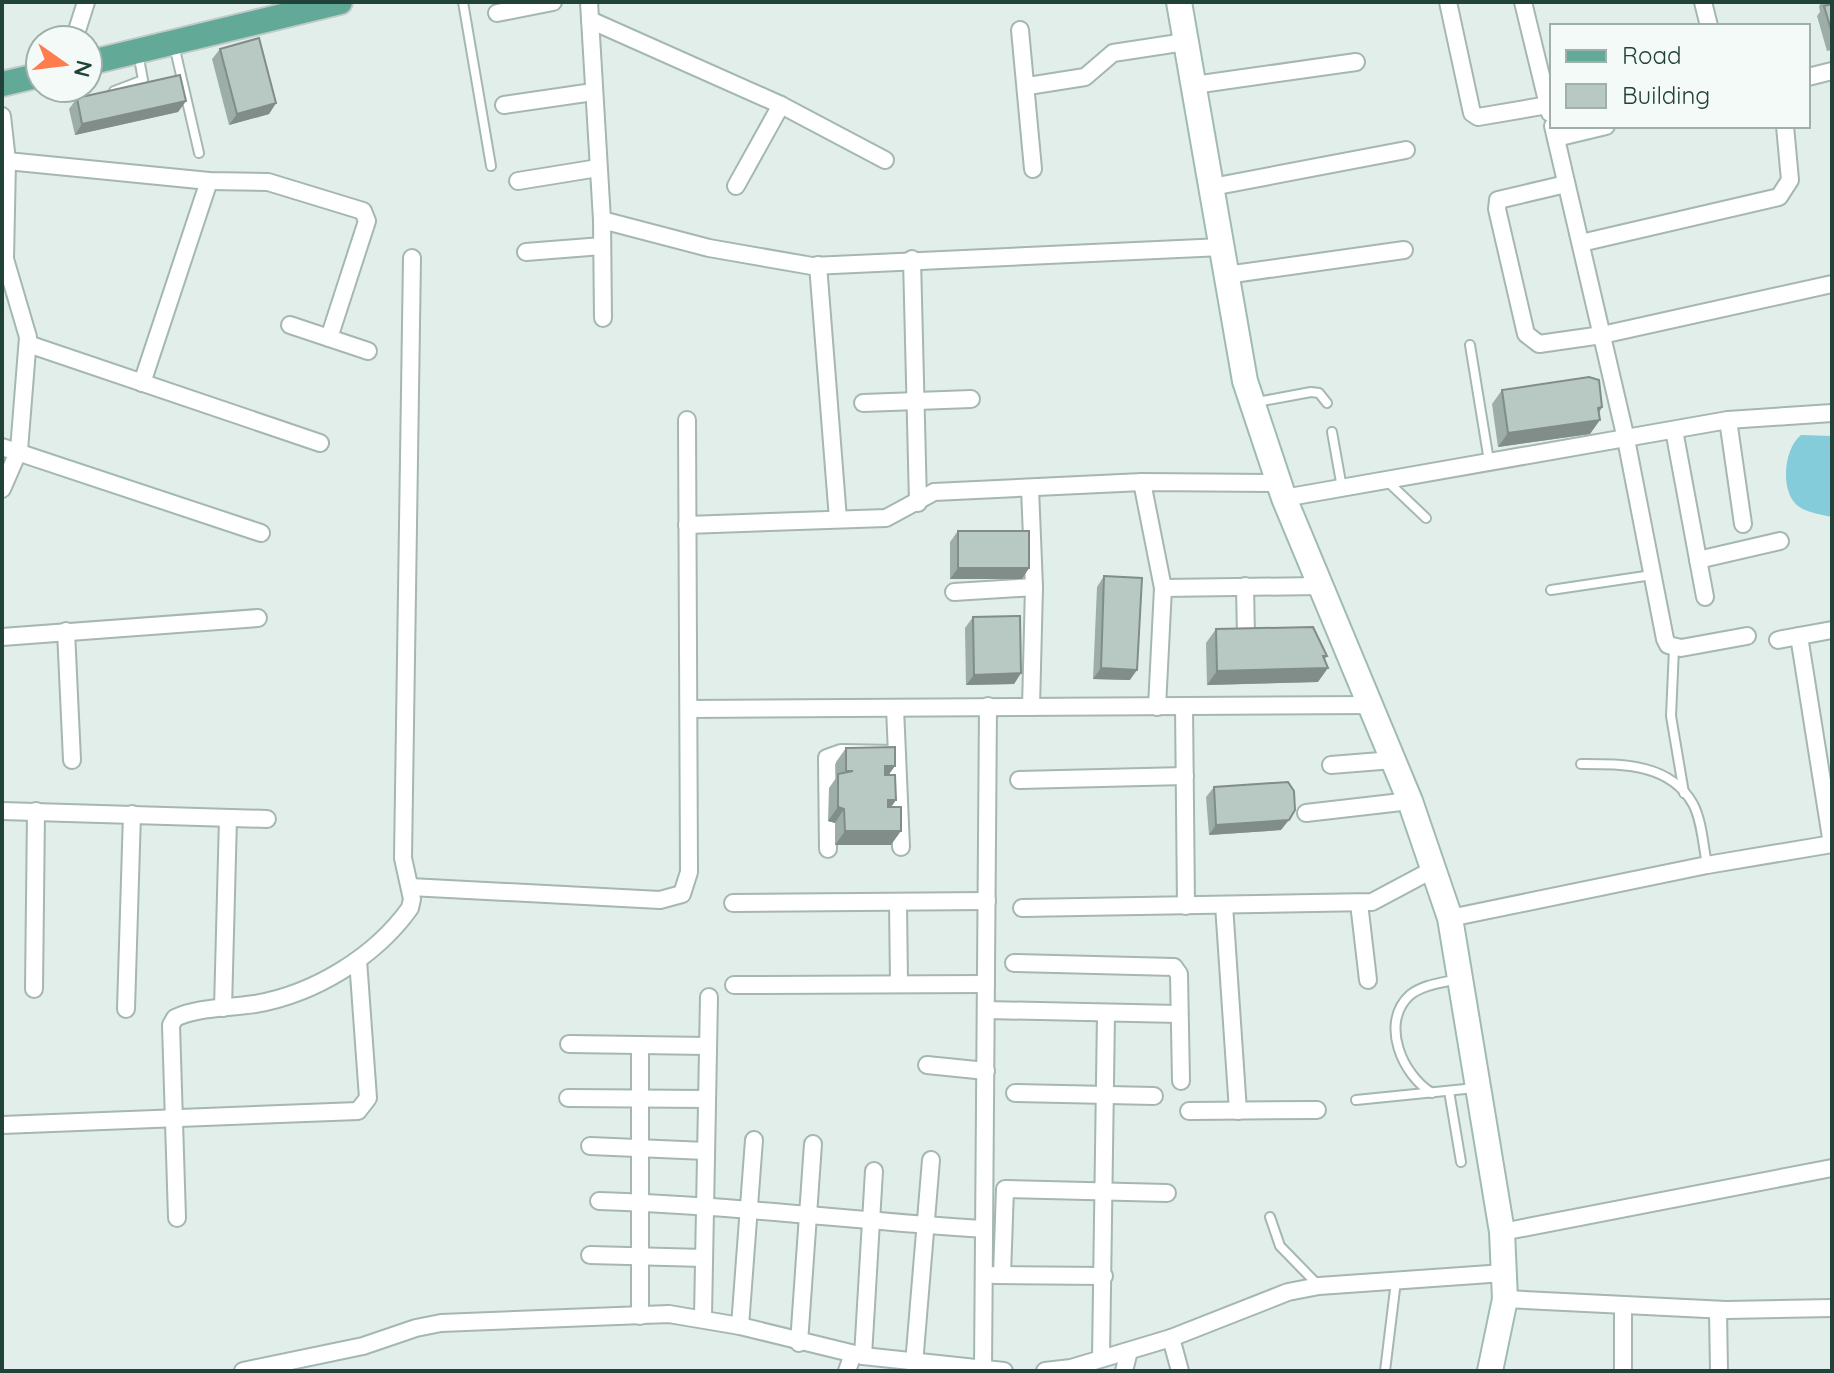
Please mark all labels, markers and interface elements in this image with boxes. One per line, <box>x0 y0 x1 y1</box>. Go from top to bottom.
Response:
north arrow <box>24 24 104 104</box>
legend <box>1550 24 1810 128</box>
text: Road <box>1622 40 1682 70</box>
text: N <box>68 58 99 80</box>
text: Building <box>1622 80 1710 110</box>

